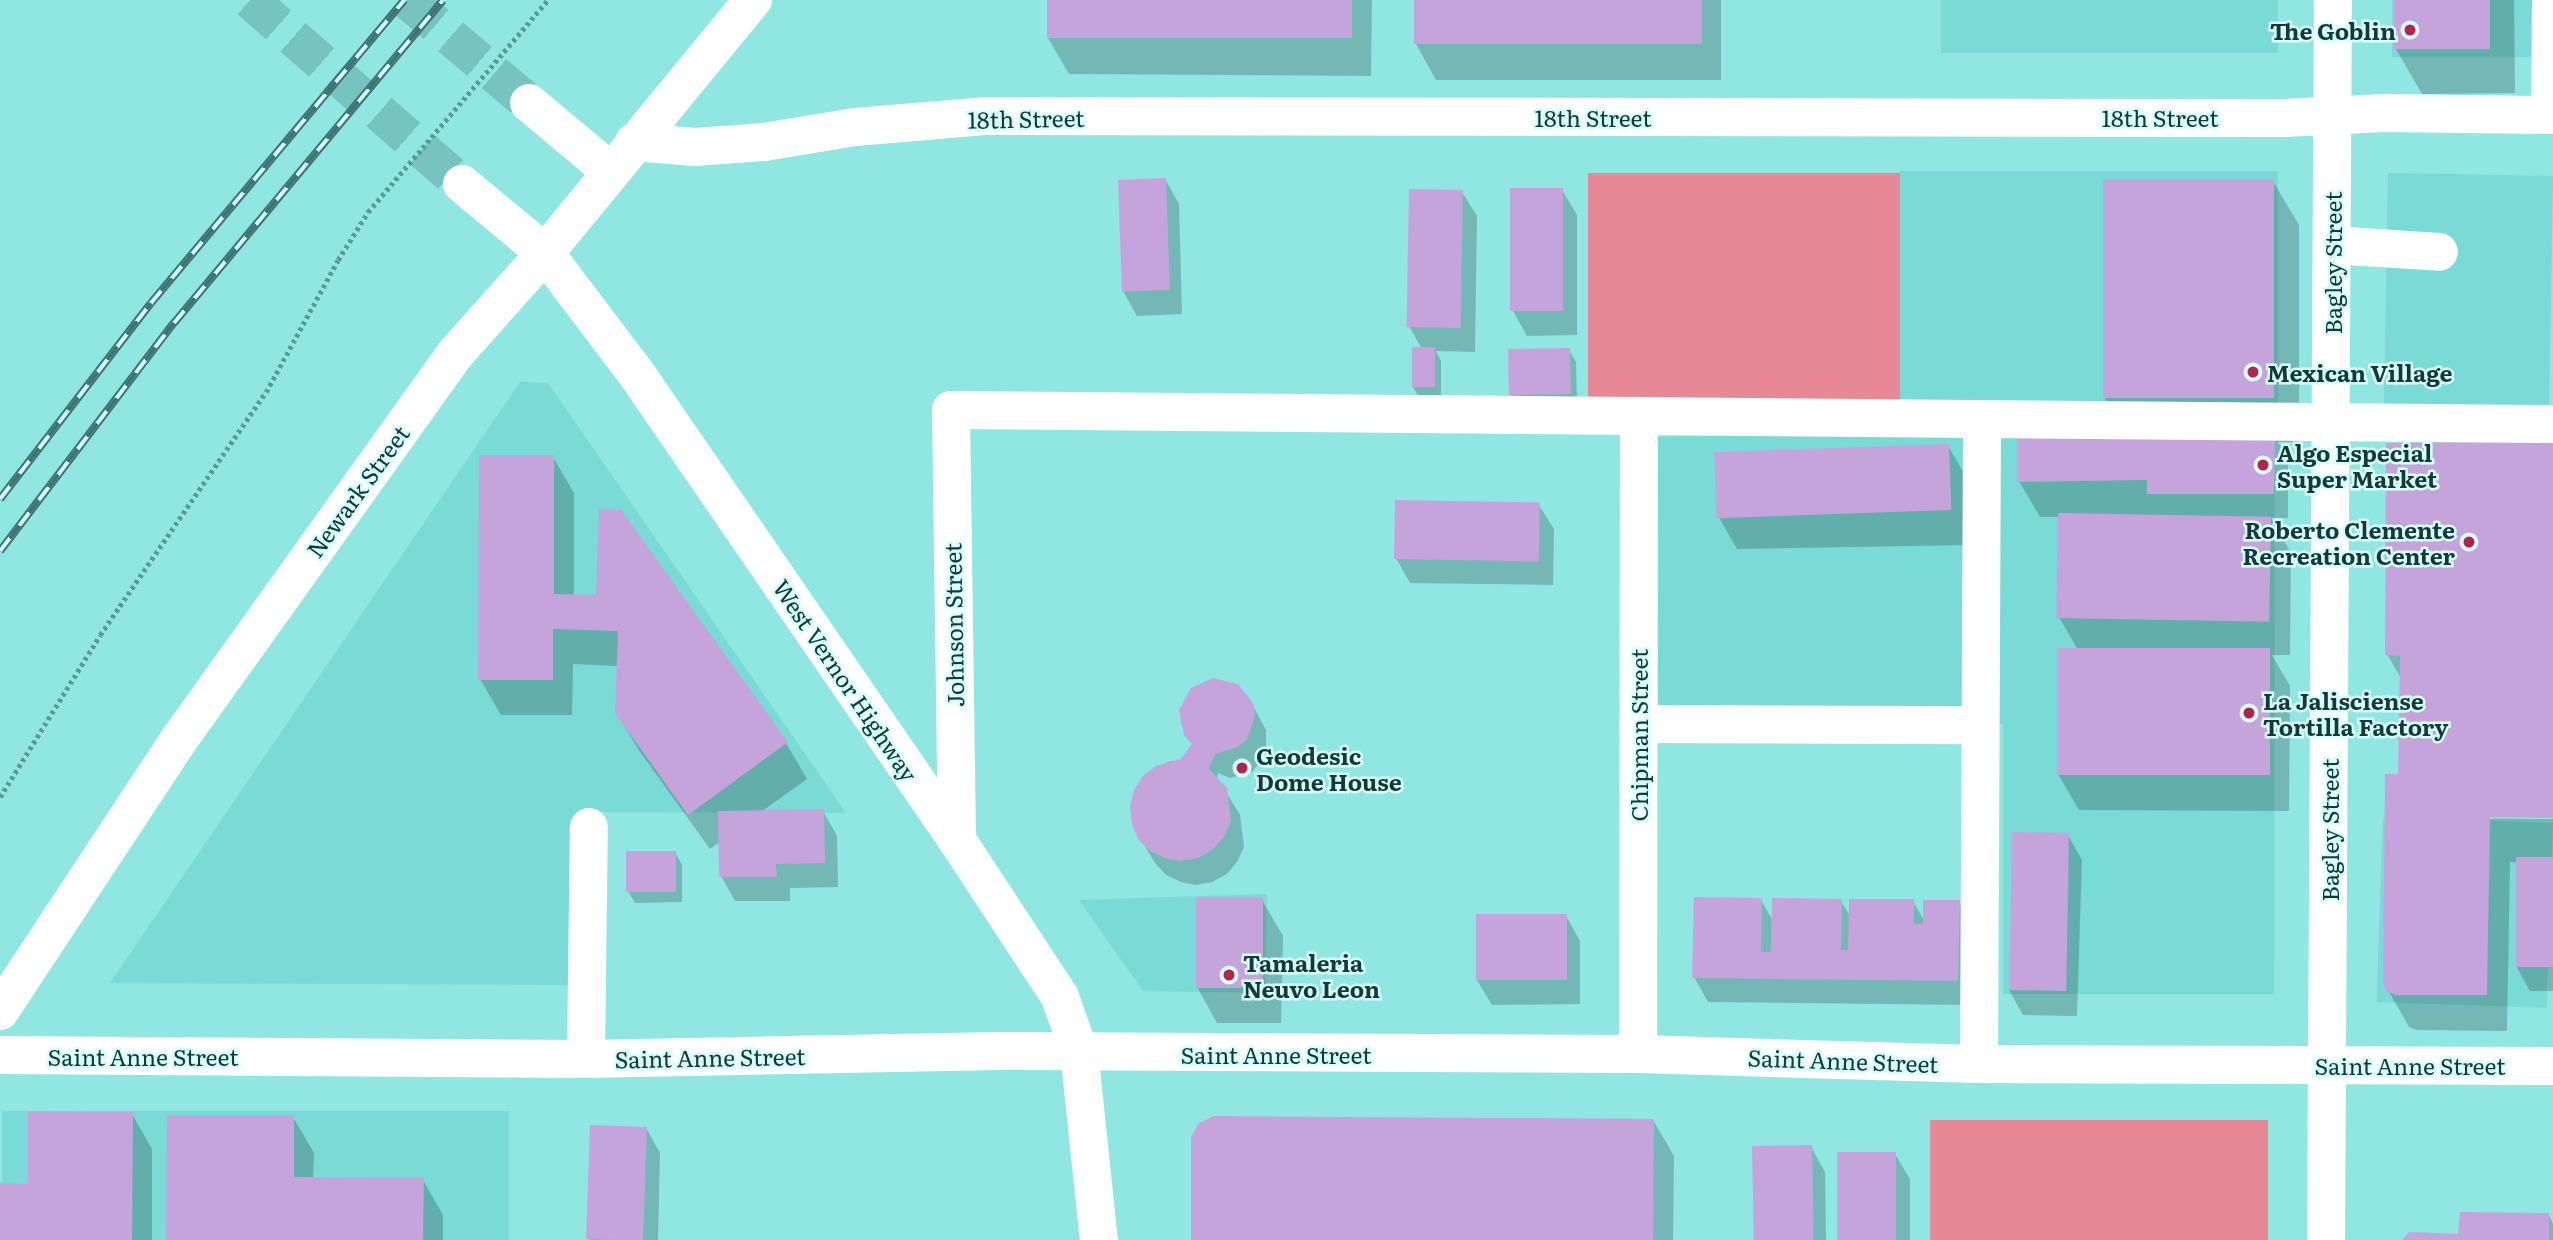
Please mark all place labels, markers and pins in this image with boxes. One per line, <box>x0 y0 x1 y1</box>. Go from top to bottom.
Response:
place label: The Goblin <box>2270 16 2396 44</box>
marker: The Goblin <box>2402 22 2418 38</box>
place label: Mexican Village <box>2267 358 2452 386</box>
marker: Mexican Village <box>2245 364 2261 380</box>
place label: Algo Especial Super Market <box>2277 438 2437 492</box>
marker: Algo Especial Super Market <box>2255 457 2271 473</box>
place label: Roberto Clemente Recreation Center <box>2242 515 2455 569</box>
marker: Roberto Clemente Recreation Center <box>2461 534 2477 550</box>
place label: La Jalisciense Tortilla Factory <box>2263 686 2448 740</box>
marker: La Jalisciense Tortilla Factory <box>2241 705 2257 721</box>
place label: Geodesic Dome House <box>1256 741 1402 795</box>
marker: Geodesic Dome House <box>1234 760 1250 776</box>
place label: Tamaleria Neuvo Leon <box>1243 948 1380 1002</box>
marker: Tamaleria Neuvo Leon <box>1221 967 1237 983</box>

